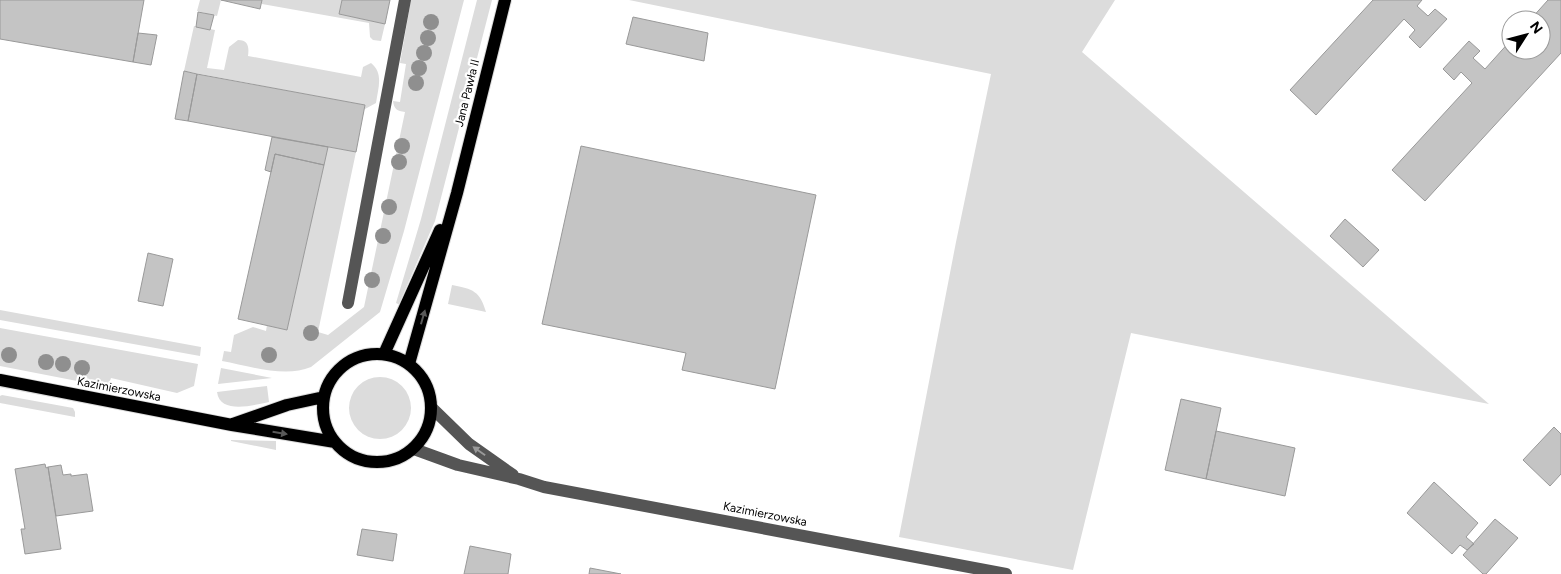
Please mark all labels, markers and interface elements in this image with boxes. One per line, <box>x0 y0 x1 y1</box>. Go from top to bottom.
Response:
north arrow <box>1501 10 1551 60</box>
text: N <box>1526 18 1546 37</box>
street label: Jana Pawła II <box>452 58 482 128</box>
one-way arrow <box>419 309 427 324</box>
street label: Kazimierzowska <box>76 374 162 404</box>
one-way arrow <box>272 429 288 437</box>
one-way arrow <box>472 446 486 456</box>
street label: Kazimierzowska <box>722 499 808 529</box>

